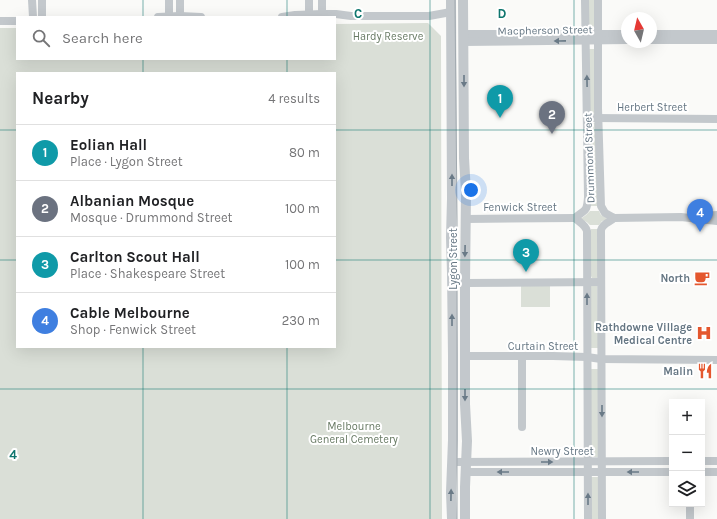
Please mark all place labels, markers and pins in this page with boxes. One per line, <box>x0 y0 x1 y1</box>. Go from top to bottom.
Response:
pin: 1 <box>487 85 513 118</box>
pin: 2 <box>539 101 565 134</box>
pin: 4 <box>687 199 713 232</box>
pin: 3 <box>513 239 539 272</box>
cafe icon: North <box>693 269 711 287</box>
place label: North <box>660 272 690 285</box>
place label: Rathdowne Village Medical Centre <box>595 321 692 347</box>
hospital icon: Rathdowne Village Medical Centre <box>695 324 713 342</box>
restaurant icon: Malin <box>696 362 714 380</box>
place label: Malin <box>663 365 693 378</box>

